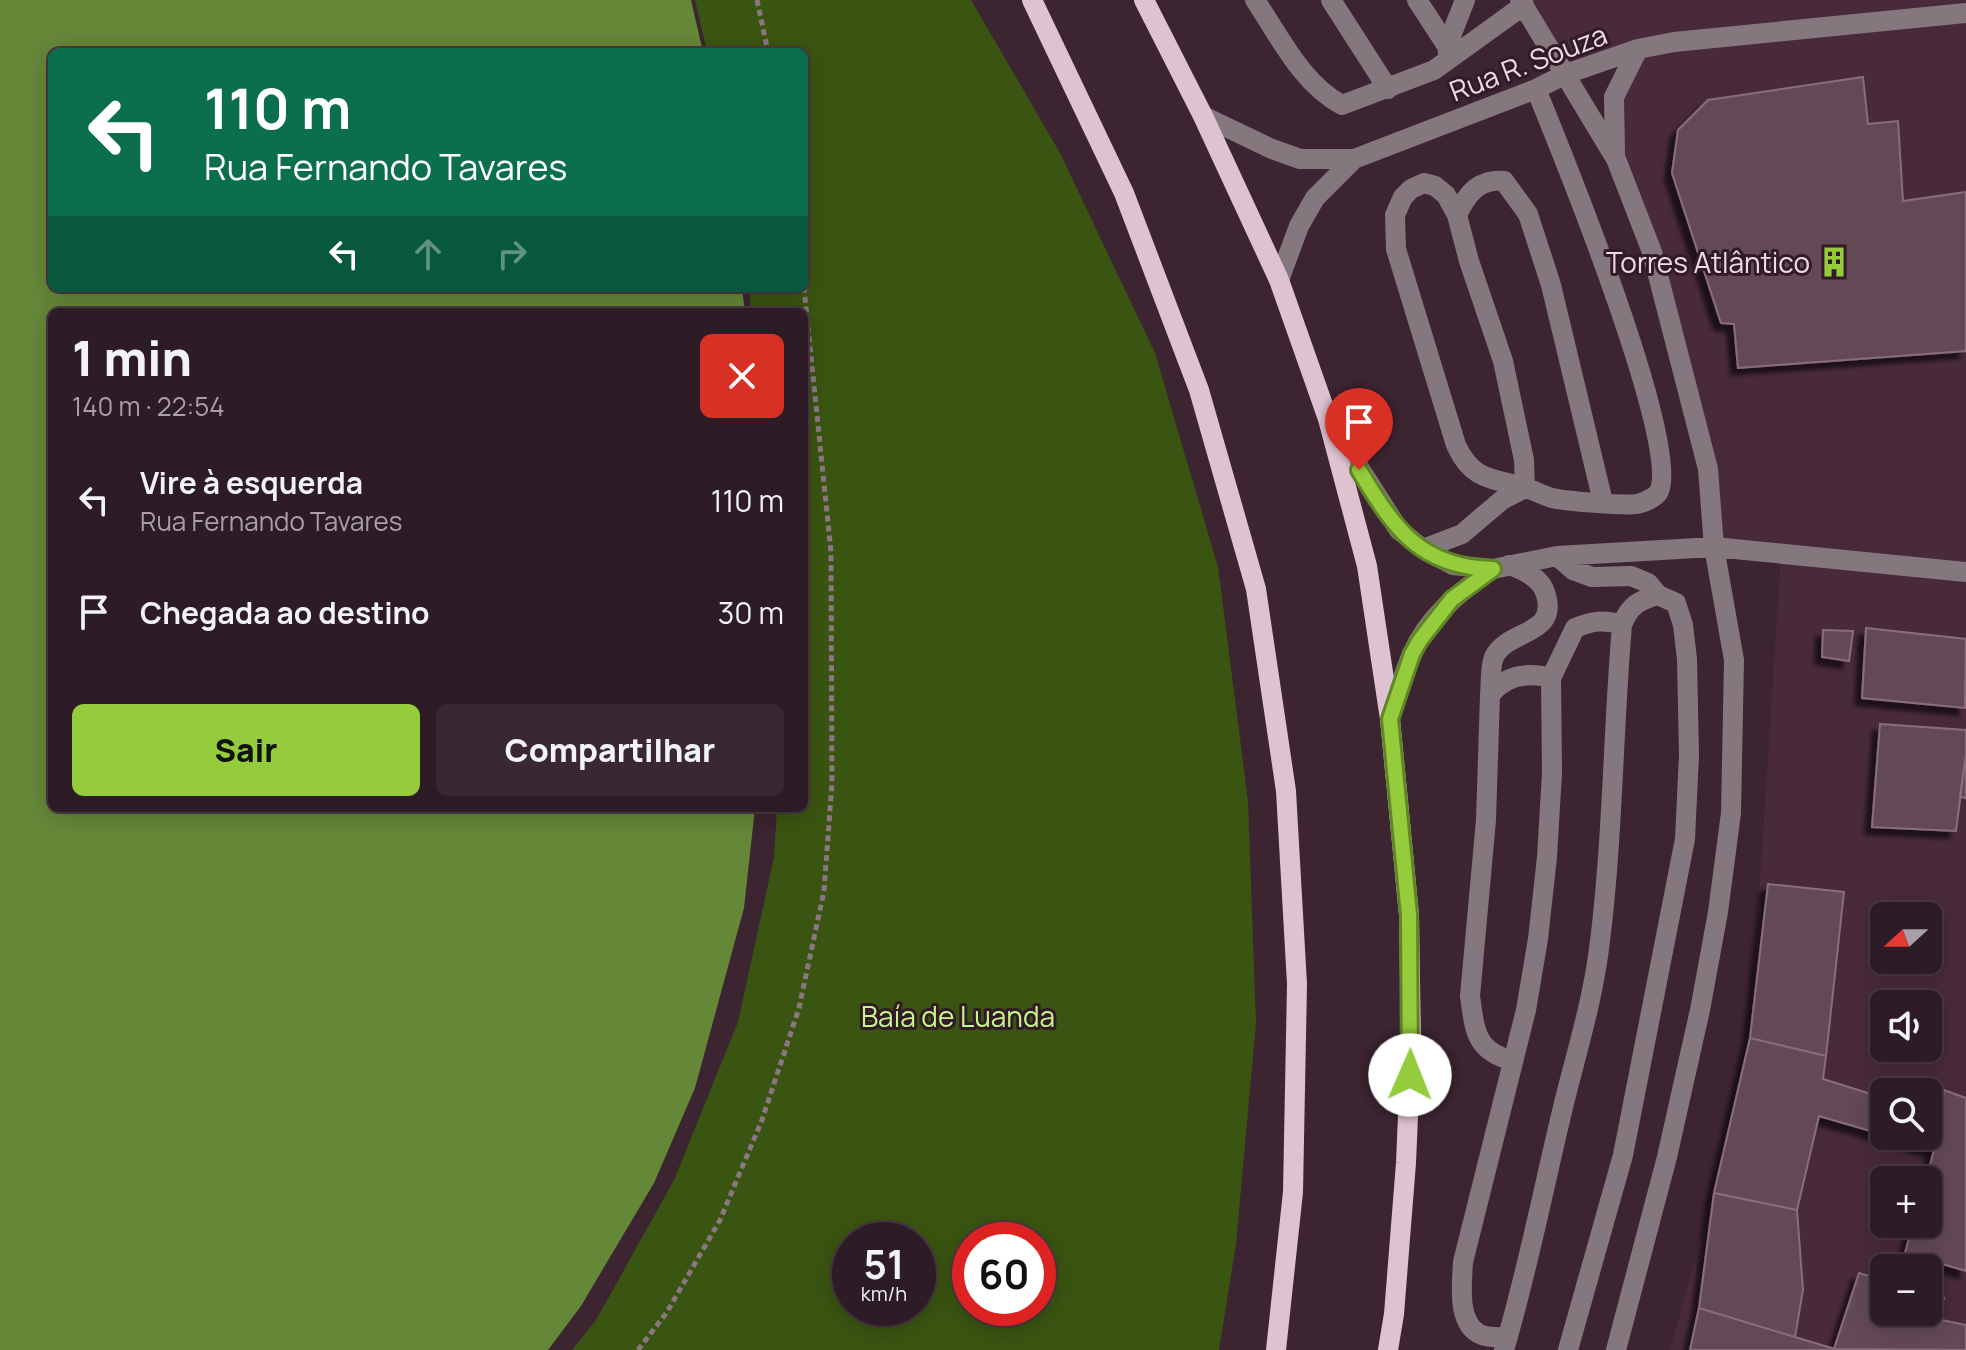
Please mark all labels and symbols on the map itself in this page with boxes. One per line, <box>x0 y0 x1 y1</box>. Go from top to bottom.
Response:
street label: Rua R. Souza <box>1444 15 1612 109</box>
place label: Torres Atlântico <box>1606 243 1810 281</box>
building icon: Torres Atlântico <box>1817 245 1851 279</box>
pin <box>1325 388 1393 470</box>
north arrow <box>1870 902 1942 974</box>
park label: Baía de Luanda <box>861 997 1055 1035</box>
position arrow <box>1368 1033 1452 1117</box>
speed limit sign: 60 <box>952 1222 1056 1326</box>

